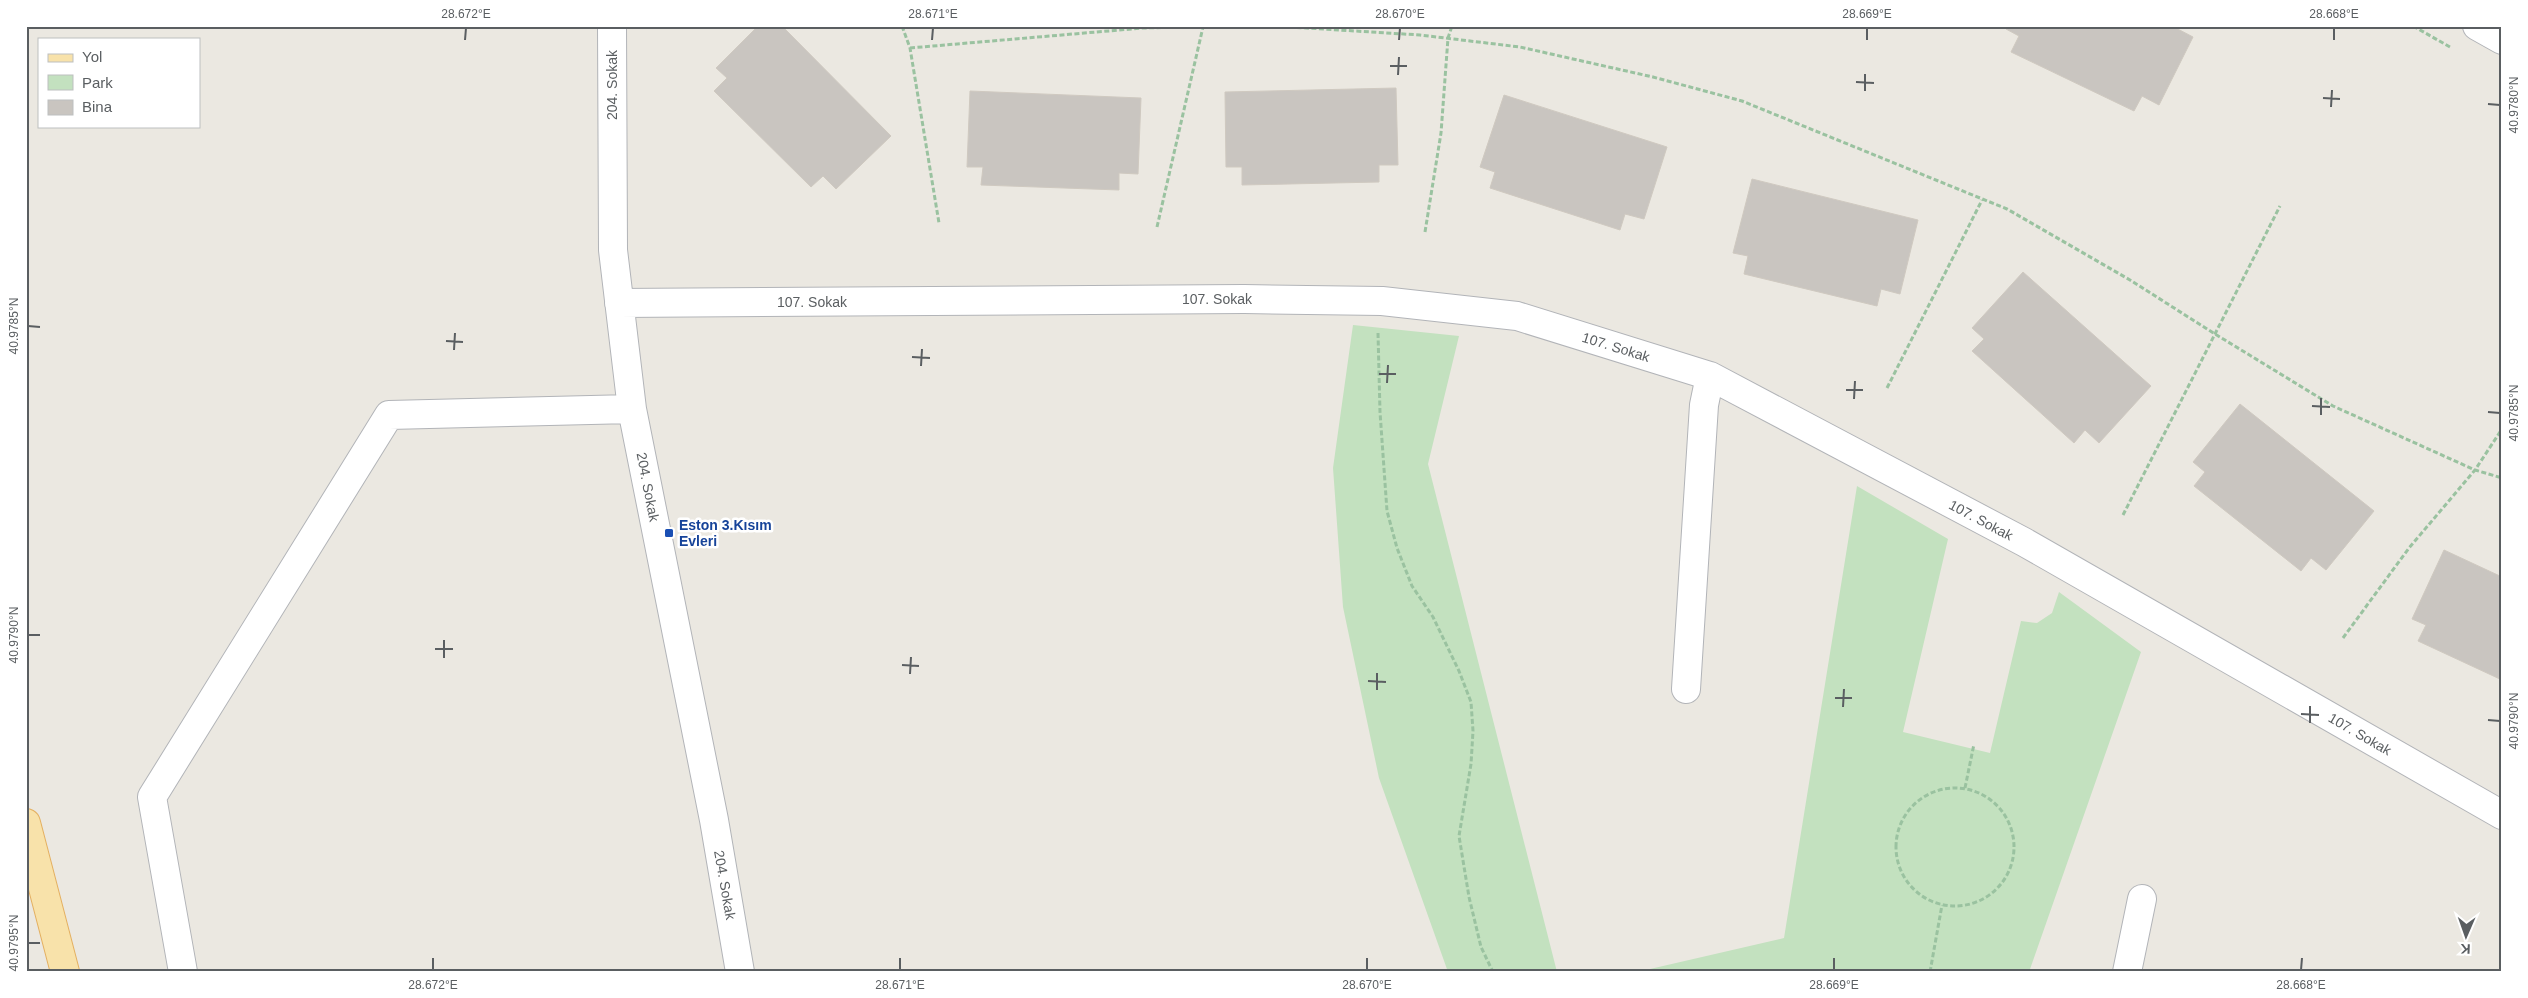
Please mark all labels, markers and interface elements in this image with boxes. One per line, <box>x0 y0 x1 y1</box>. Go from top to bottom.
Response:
text: 28.672°E <box>441 7 491 21</box>
text: 28.671°E <box>908 7 958 21</box>
text: 28.670°E <box>1375 7 1425 21</box>
text: 28.669°E <box>1842 7 1892 21</box>
text: 28.668°E <box>2309 7 2359 21</box>
legend <box>38 38 200 128</box>
text: Yol <box>82 48 102 65</box>
street label: 204. Sokak <box>604 49 620 120</box>
text: Park <box>82 74 113 91</box>
text: 40.9780°N <box>2507 77 2521 133</box>
text: Bina <box>82 98 113 115</box>
street label: 107. Sokak <box>1182 291 1253 307</box>
street label: 107. Sokak <box>777 294 848 310</box>
text: 40.9785°N <box>7 298 21 354</box>
street label: 107. Sokak <box>1580 329 1653 365</box>
text: 40.9785°N <box>2507 385 2521 441</box>
street label: 204. Sokak <box>633 451 663 524</box>
street label: 107. Sokak <box>1946 496 2017 544</box>
place label: Eston 3.Kısım Evleri <box>679 517 772 549</box>
marker: Eston 3.Kısım Evleri <box>663 527 675 539</box>
text: 40.9790°N <box>7 607 21 663</box>
text: 40.9790°N <box>2507 693 2521 749</box>
street label: 107. Sokak <box>2326 710 2395 759</box>
street label: 204. Sokak <box>711 849 739 922</box>
north arrow <box>2440 910 2490 960</box>
text: 40.9795°N <box>7 915 21 971</box>
text: K <box>2460 941 2471 957</box>
text: 28.672°E <box>408 978 458 992</box>
text: 28.671°E <box>875 978 925 992</box>
text: 28.670°E <box>1342 978 1392 992</box>
text: 28.669°E <box>1809 978 1859 992</box>
text: 28.668°E <box>2276 978 2326 992</box>

